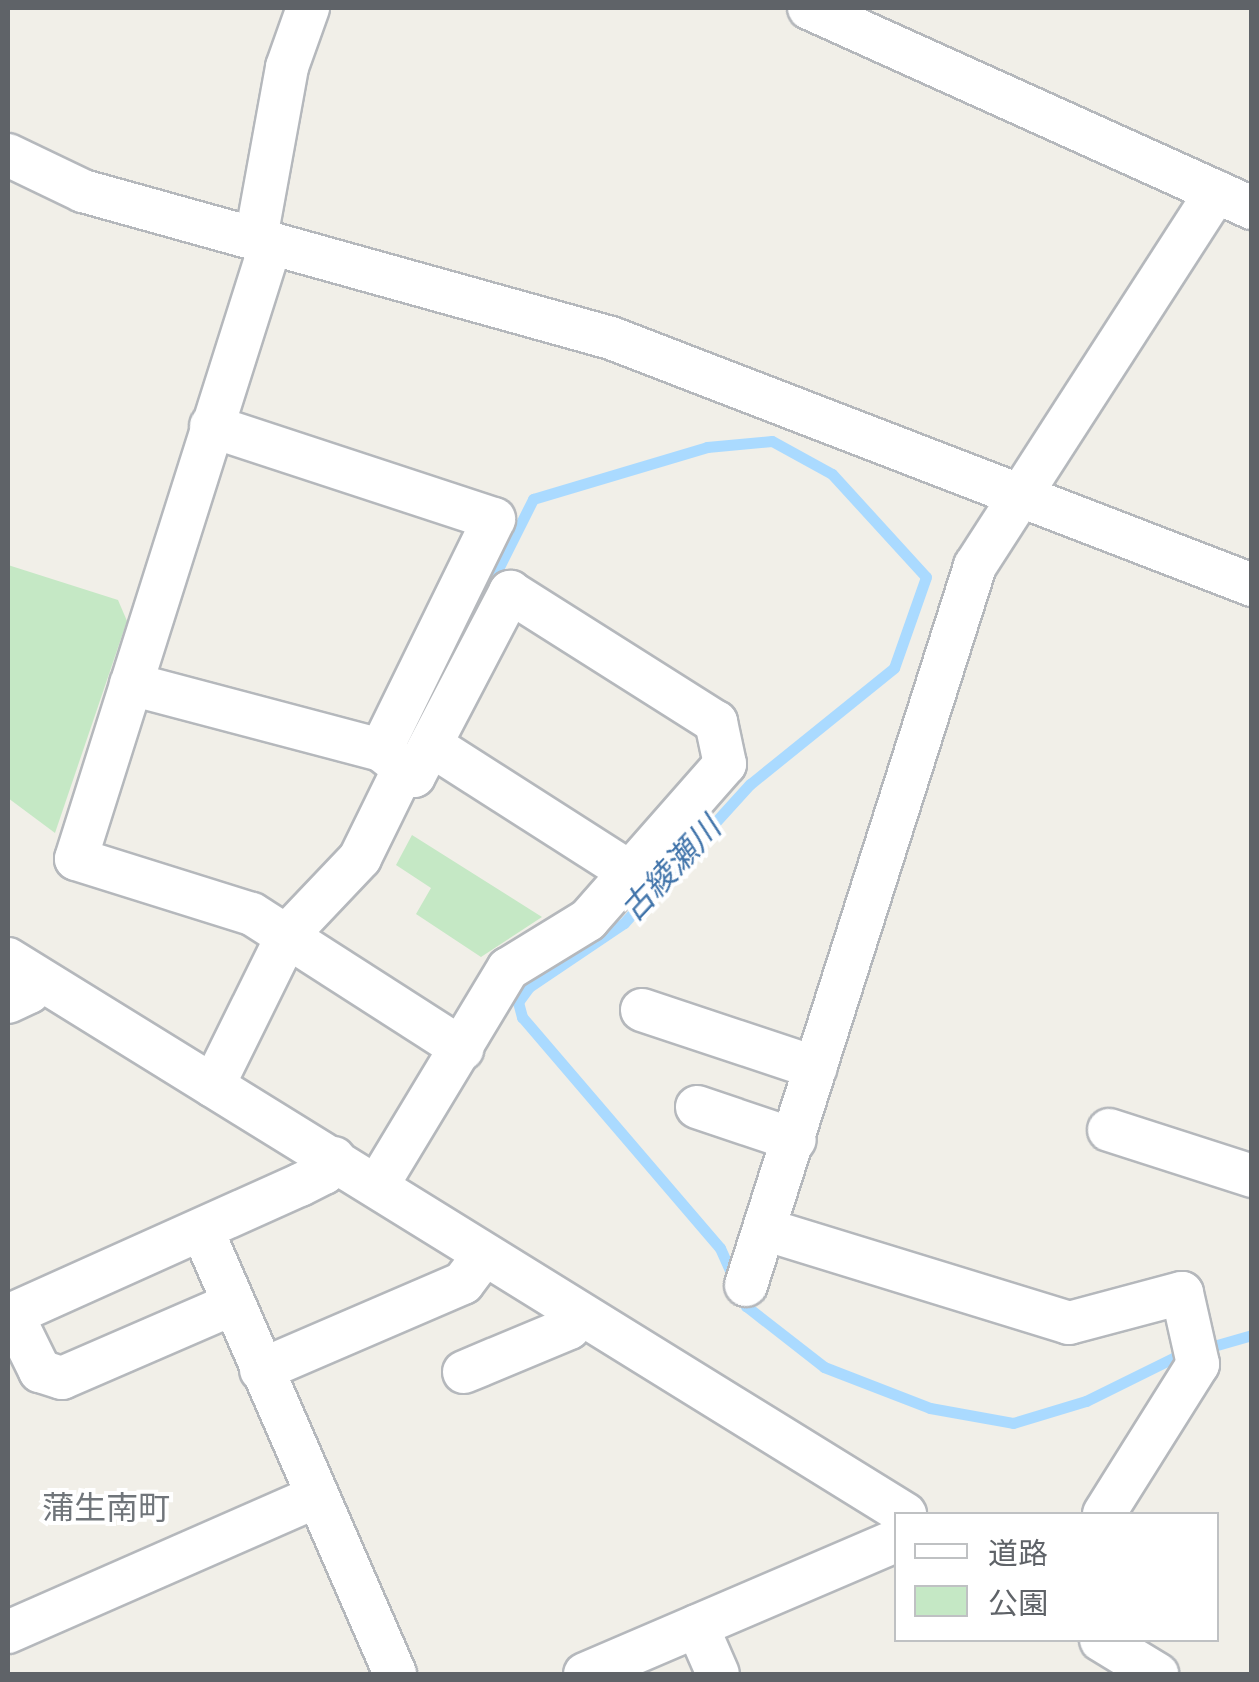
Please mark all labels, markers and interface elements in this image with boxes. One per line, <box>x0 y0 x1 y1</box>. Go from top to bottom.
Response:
water label: 古綾瀬川 <box>613 809 729 929</box>
district label: 蒲生南町 <box>42 1489 170 1527</box>
legend <box>894 1512 1219 1642</box>
text: 道路 <box>988 1536 1048 1572</box>
text: 公園 <box>988 1586 1048 1622</box>

